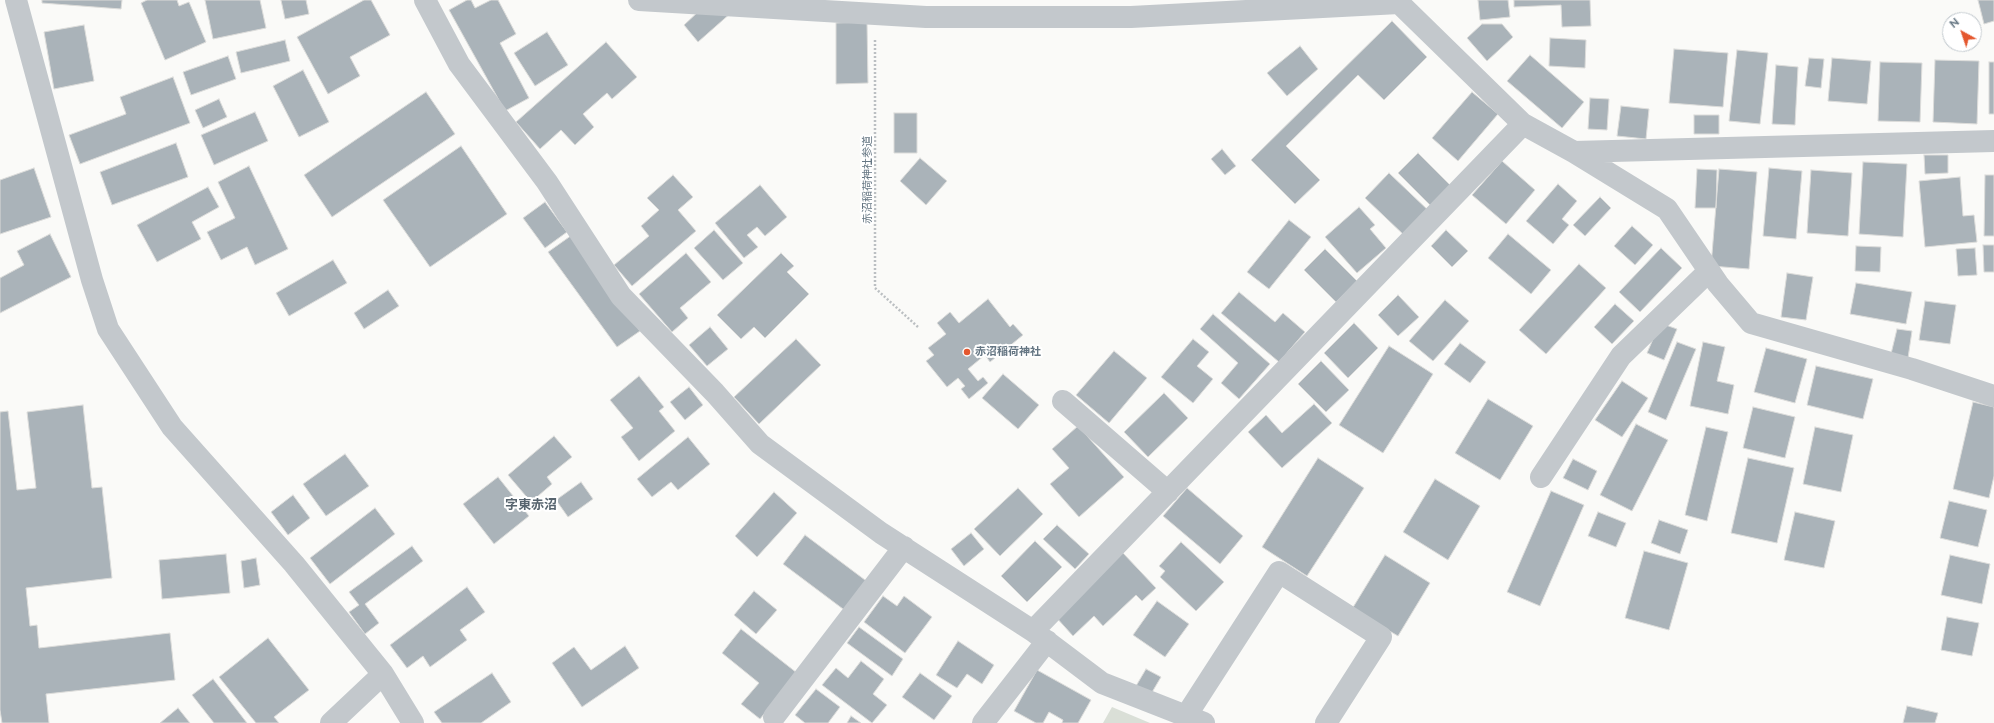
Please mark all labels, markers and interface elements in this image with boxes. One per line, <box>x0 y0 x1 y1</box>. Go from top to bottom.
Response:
north arrow <box>1942 12 1982 52</box>
text: N <box>1947 16 1962 31</box>
street label: 赤沼稲荷神社参道 <box>861 136 875 224</box>
place label: 赤沼稲荷神社 <box>975 345 1041 359</box>
marker: 赤沼稲荷神社 <box>962 347 972 357</box>
district label: 字東赤沼 <box>505 497 557 513</box>

